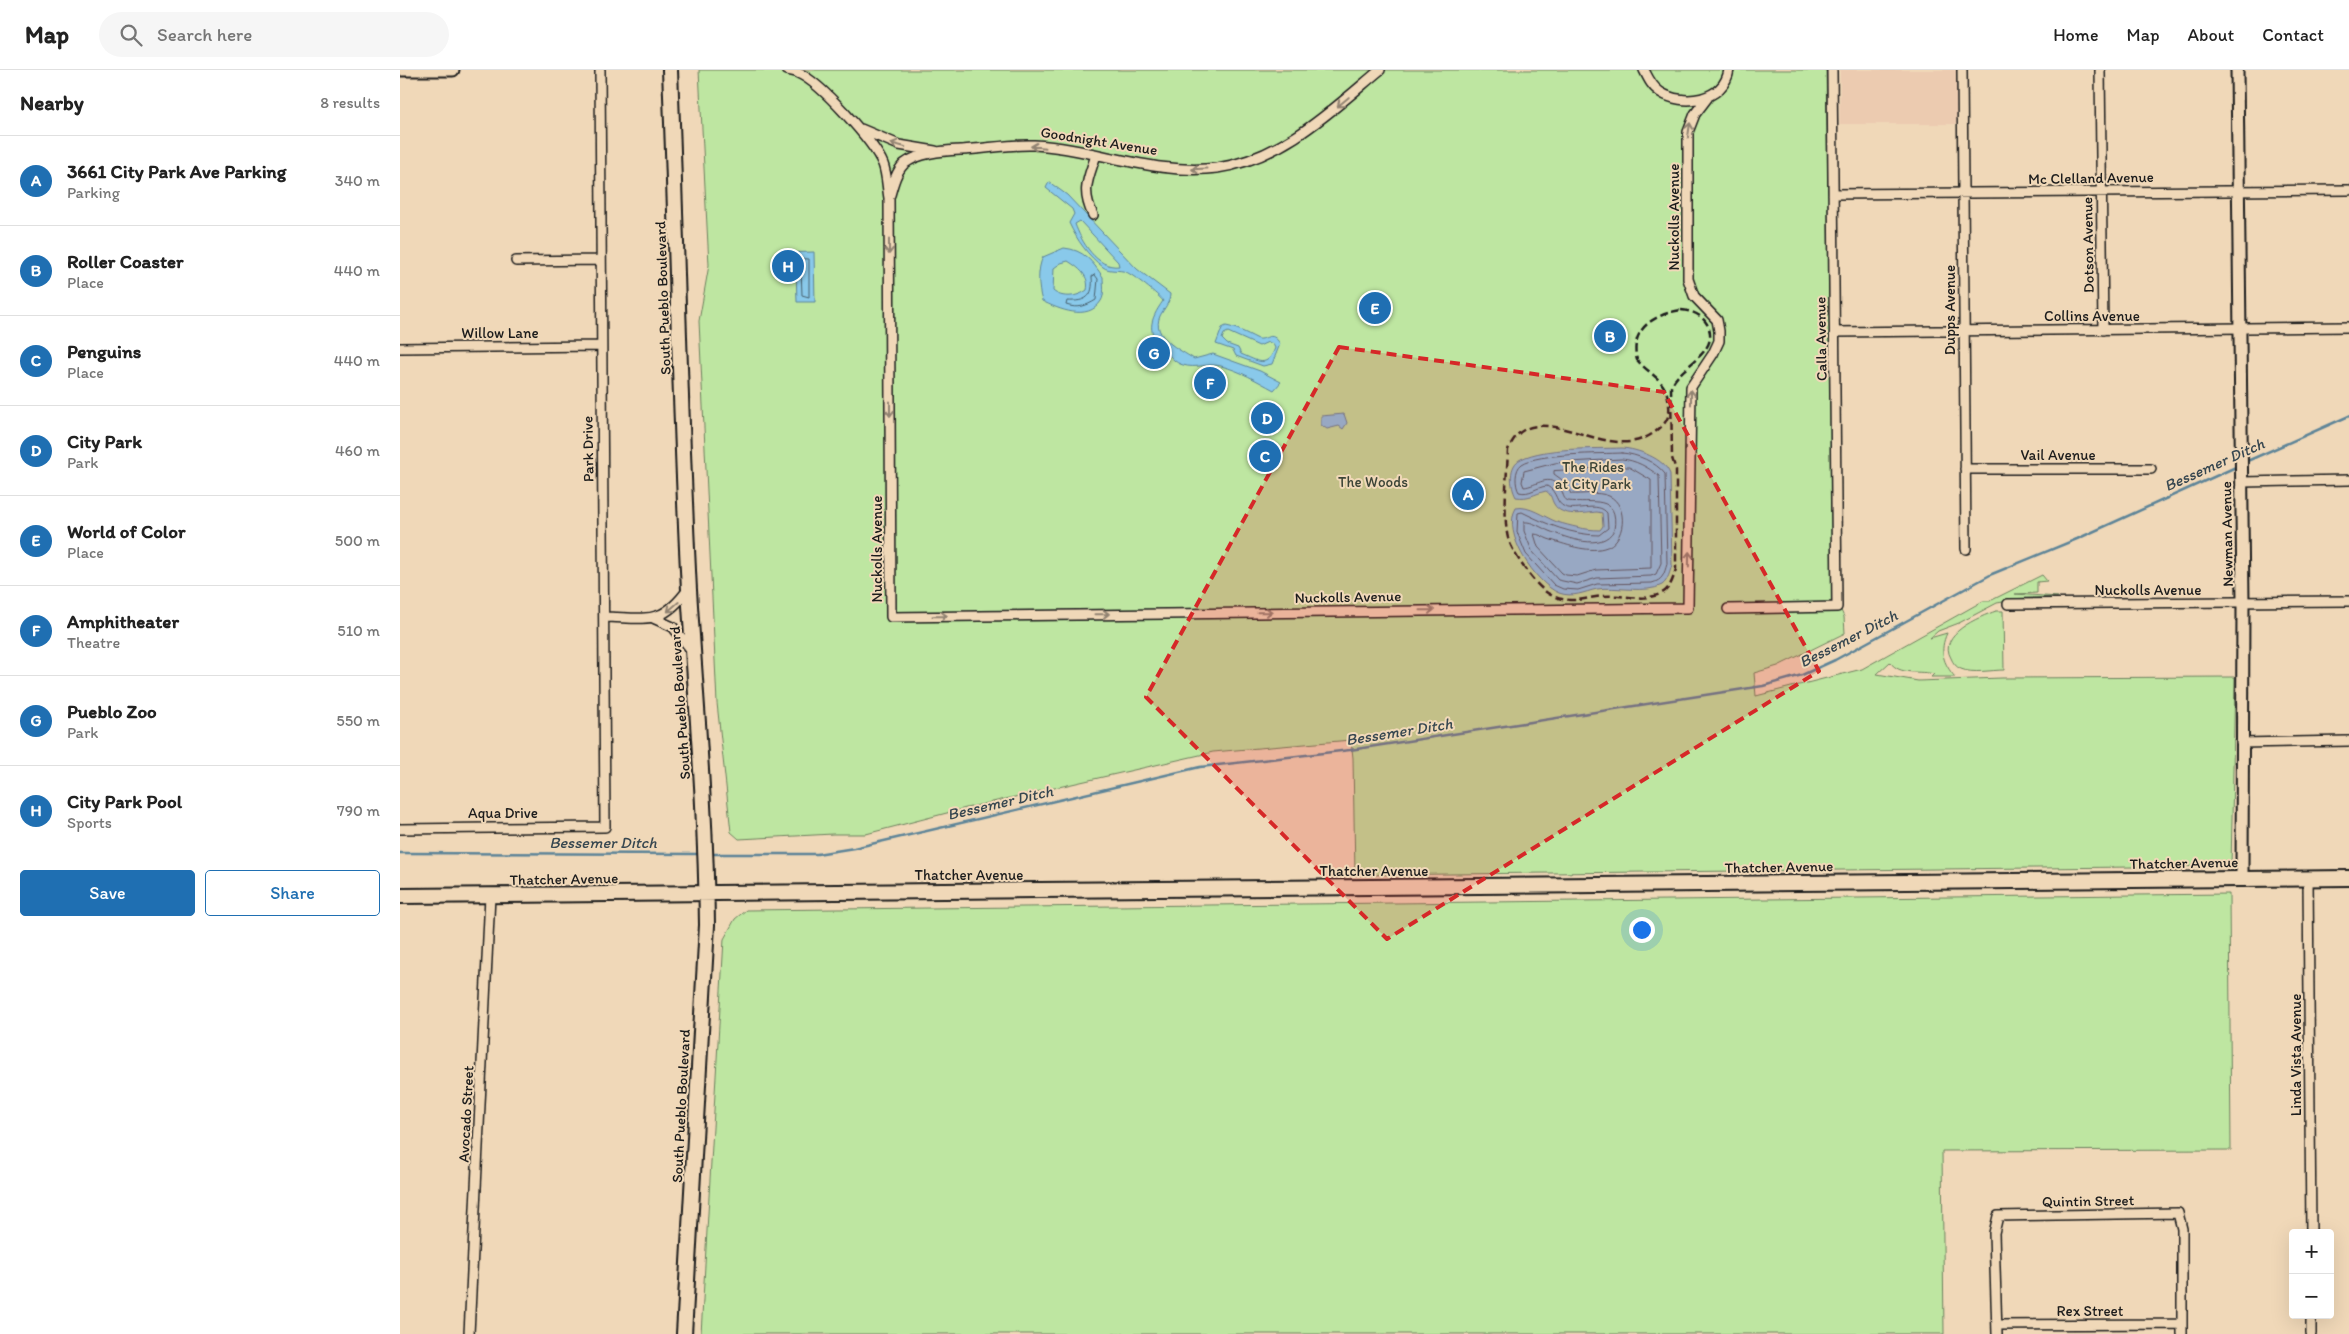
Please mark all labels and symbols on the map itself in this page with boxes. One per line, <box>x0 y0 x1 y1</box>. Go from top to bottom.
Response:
one-way arrow <box>1336 96 1349 107</box>
street label: Goodnight Avenue <box>1039 123 1159 159</box>
one-way arrow <box>1684 123 1694 139</box>
one-way arrow <box>890 139 906 149</box>
one-way arrow <box>1031 142 1047 152</box>
street label: Nuckolls Avenue <box>1665 164 1683 270</box>
one-way arrow <box>1191 165 1207 174</box>
street label: Mc Clelland Avenue <box>2028 168 2154 188</box>
street label: Dotson Avenue <box>2078 197 2098 293</box>
street label: South Pueblo Boulevard <box>651 221 675 375</box>
one-way arrow <box>884 238 894 255</box>
pin: H <box>772 247 804 285</box>
street label: Dupps Avenue <box>1941 265 1959 355</box>
pin: E <box>1359 289 1391 327</box>
street label: Calla Avenue <box>1811 297 1831 381</box>
street label: Collins Avenue <box>2044 307 2140 325</box>
pin: B <box>1594 317 1626 355</box>
street label: Willow Lane <box>461 324 539 342</box>
pin: G <box>1138 334 1170 372</box>
pin: F <box>1194 364 1226 402</box>
one-way arrow <box>1686 389 1696 406</box>
pin: D <box>1251 399 1283 437</box>
one-way arrow <box>885 401 895 417</box>
street label: Park Drive <box>578 416 598 482</box>
water label: Bessemer Ditch <box>2161 434 2268 495</box>
pin: C <box>1249 437 1281 475</box>
street label: Vail Avenue <box>2020 446 2096 464</box>
park label: The Rides at City Park <box>1555 458 1631 493</box>
park label: The Woods <box>1338 473 1408 491</box>
pin: A <box>1452 475 1484 513</box>
street label: Newman Avenue <box>2217 481 2237 587</box>
street label: Nuckolls Avenue <box>868 496 886 602</box>
one-way arrow <box>1684 552 1694 568</box>
street label: Nuckolls Avenue <box>2095 581 2201 599</box>
street label: Nuckolls Avenue <box>1294 587 1402 607</box>
one-way arrow <box>666 602 679 613</box>
one-way arrow <box>1418 605 1435 615</box>
water label: Bessemer Ditch <box>1796 605 1901 671</box>
one-way arrow <box>1256 607 1272 617</box>
one-way arrow <box>1094 609 1110 619</box>
one-way arrow <box>931 611 947 621</box>
street label: South Pueblo Boulevard <box>666 626 694 780</box>
water label: Bessemer Ditch <box>1344 714 1454 749</box>
water label: Bessemer Ditch <box>945 781 1055 824</box>
street label: Aqua Drive <box>468 804 538 822</box>
water label: Bessemer Ditch <box>549 833 657 852</box>
street label: Thatcher Avenue <box>2129 853 2239 873</box>
street label: Thatcher Avenue <box>1724 857 1834 877</box>
street label: Thatcher Avenue <box>1320 862 1428 880</box>
street label: Thatcher Avenue <box>915 866 1023 884</box>
street label: Thatcher Avenue <box>509 869 619 889</box>
your location <box>1629 917 1655 943</box>
street label: Linda Vista Avenue <box>2287 994 2305 1116</box>
street label: South Pueblo Boulevard <box>668 1029 694 1183</box>
street label: Avocado Street <box>454 1065 478 1163</box>
street label: Quintin Street <box>2042 1191 2135 1211</box>
street label: Rex Street <box>2057 1302 2124 1320</box>

